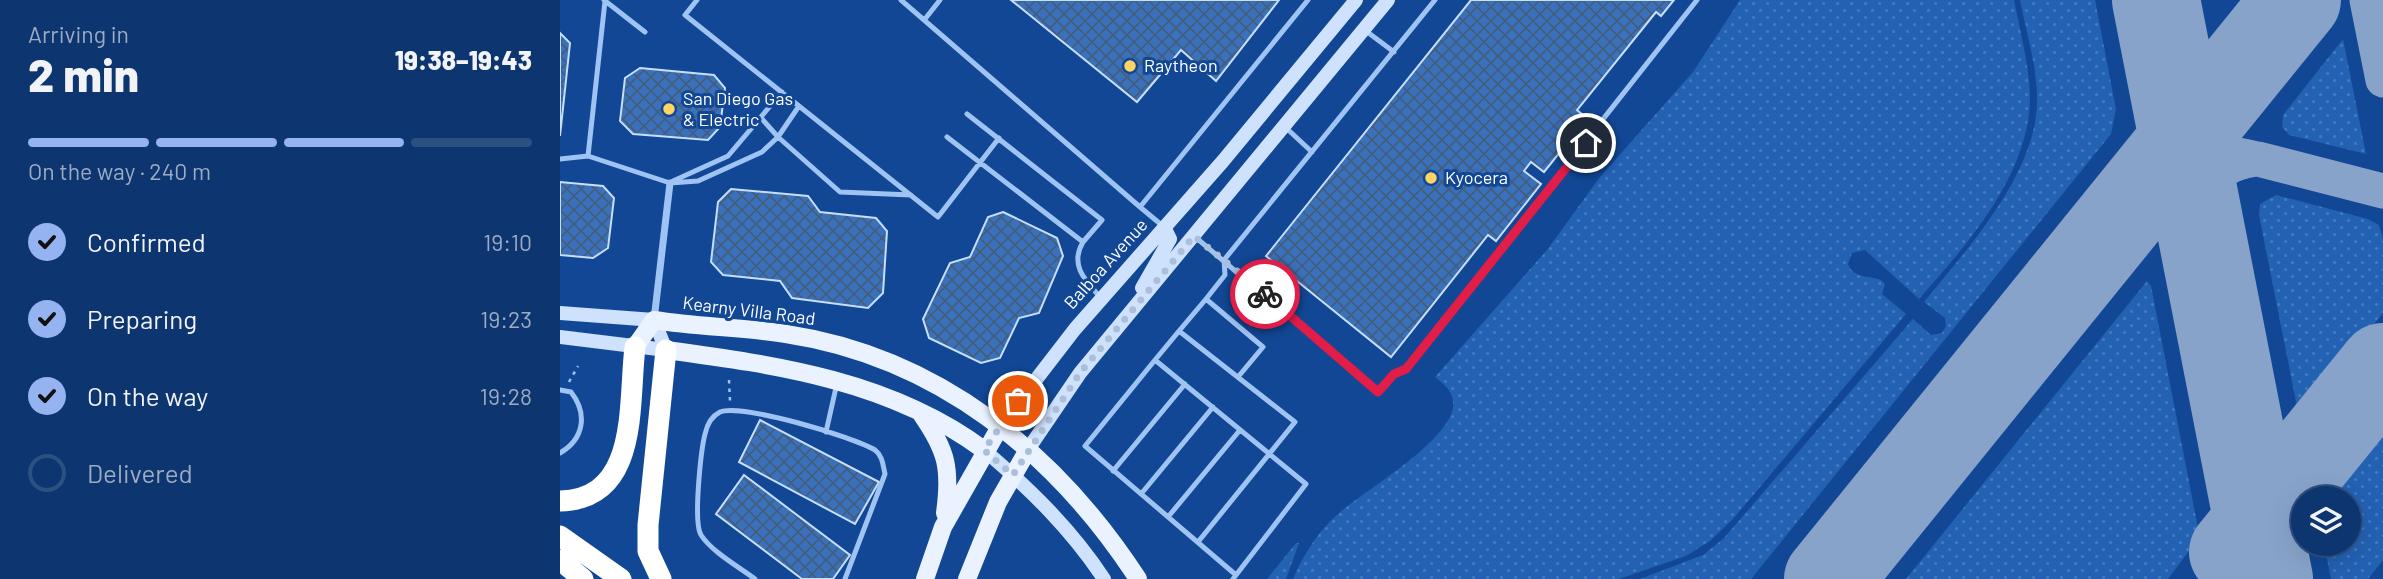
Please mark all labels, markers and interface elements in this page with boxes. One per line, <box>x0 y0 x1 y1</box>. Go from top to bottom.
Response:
text: Arriving in <box>28 20 129 48</box>
text: 19:38–19:43 <box>395 44 532 75</box>
text: 2 min <box>28 46 139 101</box>
place label: Raytheon <box>1144 54 1218 76</box>
marker: Raytheon <box>1122 58 1138 74</box>
place label: San Diego Gas & Electric <box>683 87 793 130</box>
marker: San Diego Gas & Electric <box>661 101 677 117</box>
pin <box>1556 113 1616 173</box>
icon: home <box>1567 124 1605 162</box>
text: On the way · 240 m <box>28 157 211 185</box>
place label: Kyocera <box>1445 166 1508 188</box>
marker: Kyocera <box>1423 170 1439 186</box>
street label: Balboa Avenue <box>1059 214 1152 313</box>
icon: check <box>28 223 66 261</box>
text: Confirmed <box>87 226 206 257</box>
text: 19:10 <box>483 228 532 256</box>
courier <box>1230 259 1300 329</box>
icon: bike <box>1246 275 1284 313</box>
street label: Kearny Villa Road <box>682 291 817 329</box>
icon: check <box>28 300 66 338</box>
text: Preparing <box>87 303 197 334</box>
text: 19:23 <box>480 305 532 333</box>
pin <box>988 371 1048 431</box>
icon: check <box>28 377 66 415</box>
text: On the way <box>87 380 208 411</box>
text: 19:28 <box>480 382 532 410</box>
icon: bag <box>999 382 1037 420</box>
text: Delivered <box>87 457 193 488</box>
map controls <box>2291 486 2361 556</box>
button: layers <box>2291 486 2361 556</box>

